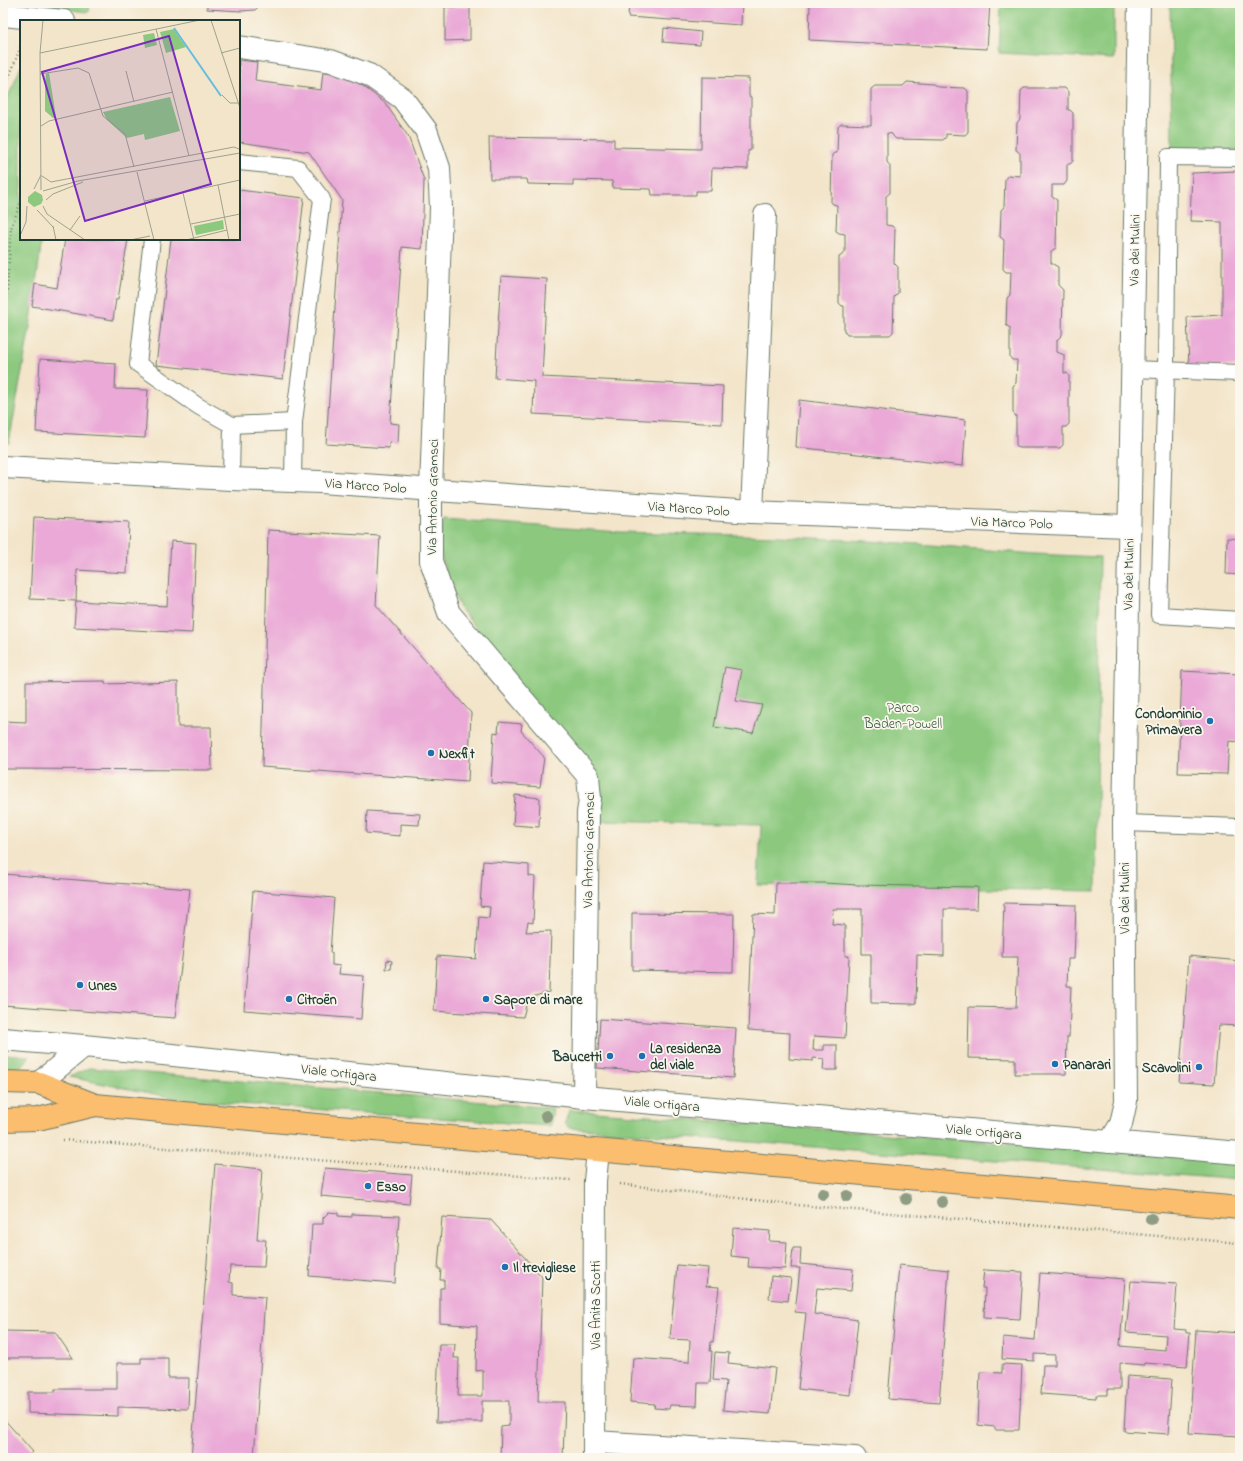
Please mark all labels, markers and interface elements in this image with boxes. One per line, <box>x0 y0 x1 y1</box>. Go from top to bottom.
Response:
inset map <box>20 20 240 240</box>
street label: Via dei Mulini <box>1124 214 1147 287</box>
street label: Via Antonio Gramsci <box>422 439 445 556</box>
street label: Via Marco Polo <box>323 473 408 500</box>
street label: Via Marco Polo <box>646 496 731 523</box>
street label: Via Marco Polo <box>970 512 1053 535</box>
street label: Via dei Mulini <box>1118 538 1141 611</box>
park label: Parco Baden-Powell <box>863 698 942 735</box>
place label: Condominio Primavera <box>1135 704 1202 741</box>
marker: Condominio Primavera <box>1205 716 1215 726</box>
place label: Nexfit <box>439 744 475 765</box>
marker: Nexfit <box>426 748 436 758</box>
street label: Via Antonio Gramsci <box>578 792 601 909</box>
street label: Via dei Mulini <box>1115 862 1136 935</box>
place label: Unes <box>88 976 117 997</box>
marker: Unes <box>75 980 85 990</box>
place label: Citroën <box>297 990 337 1011</box>
place label: Sapore di mare <box>494 990 583 1011</box>
marker: Citroën <box>284 994 294 1004</box>
marker: Sapore di mare <box>481 994 491 1004</box>
place label: La residenza del viale <box>650 1039 721 1076</box>
place label: Baucetti <box>552 1047 602 1068</box>
marker: Baucetti <box>605 1051 615 1061</box>
marker: La residenza del viale <box>637 1051 647 1061</box>
place label: Panarari <box>1063 1055 1112 1076</box>
place label: Scavolini <box>1142 1058 1191 1079</box>
street label: Viale Ortigara <box>299 1059 378 1089</box>
marker: Panarari <box>1050 1059 1060 1069</box>
marker: Scavolini <box>1194 1062 1204 1072</box>
street label: Viale Ortigara <box>622 1091 701 1119</box>
street label: Viale Ortigara <box>944 1119 1023 1147</box>
place label: Esso <box>376 1177 406 1198</box>
marker: Esso <box>363 1181 373 1191</box>
place label: Il trevigliese <box>513 1258 576 1281</box>
street label: Via Anita Scotti <box>586 1260 607 1351</box>
marker: Il trevigliese <box>500 1262 510 1272</box>

